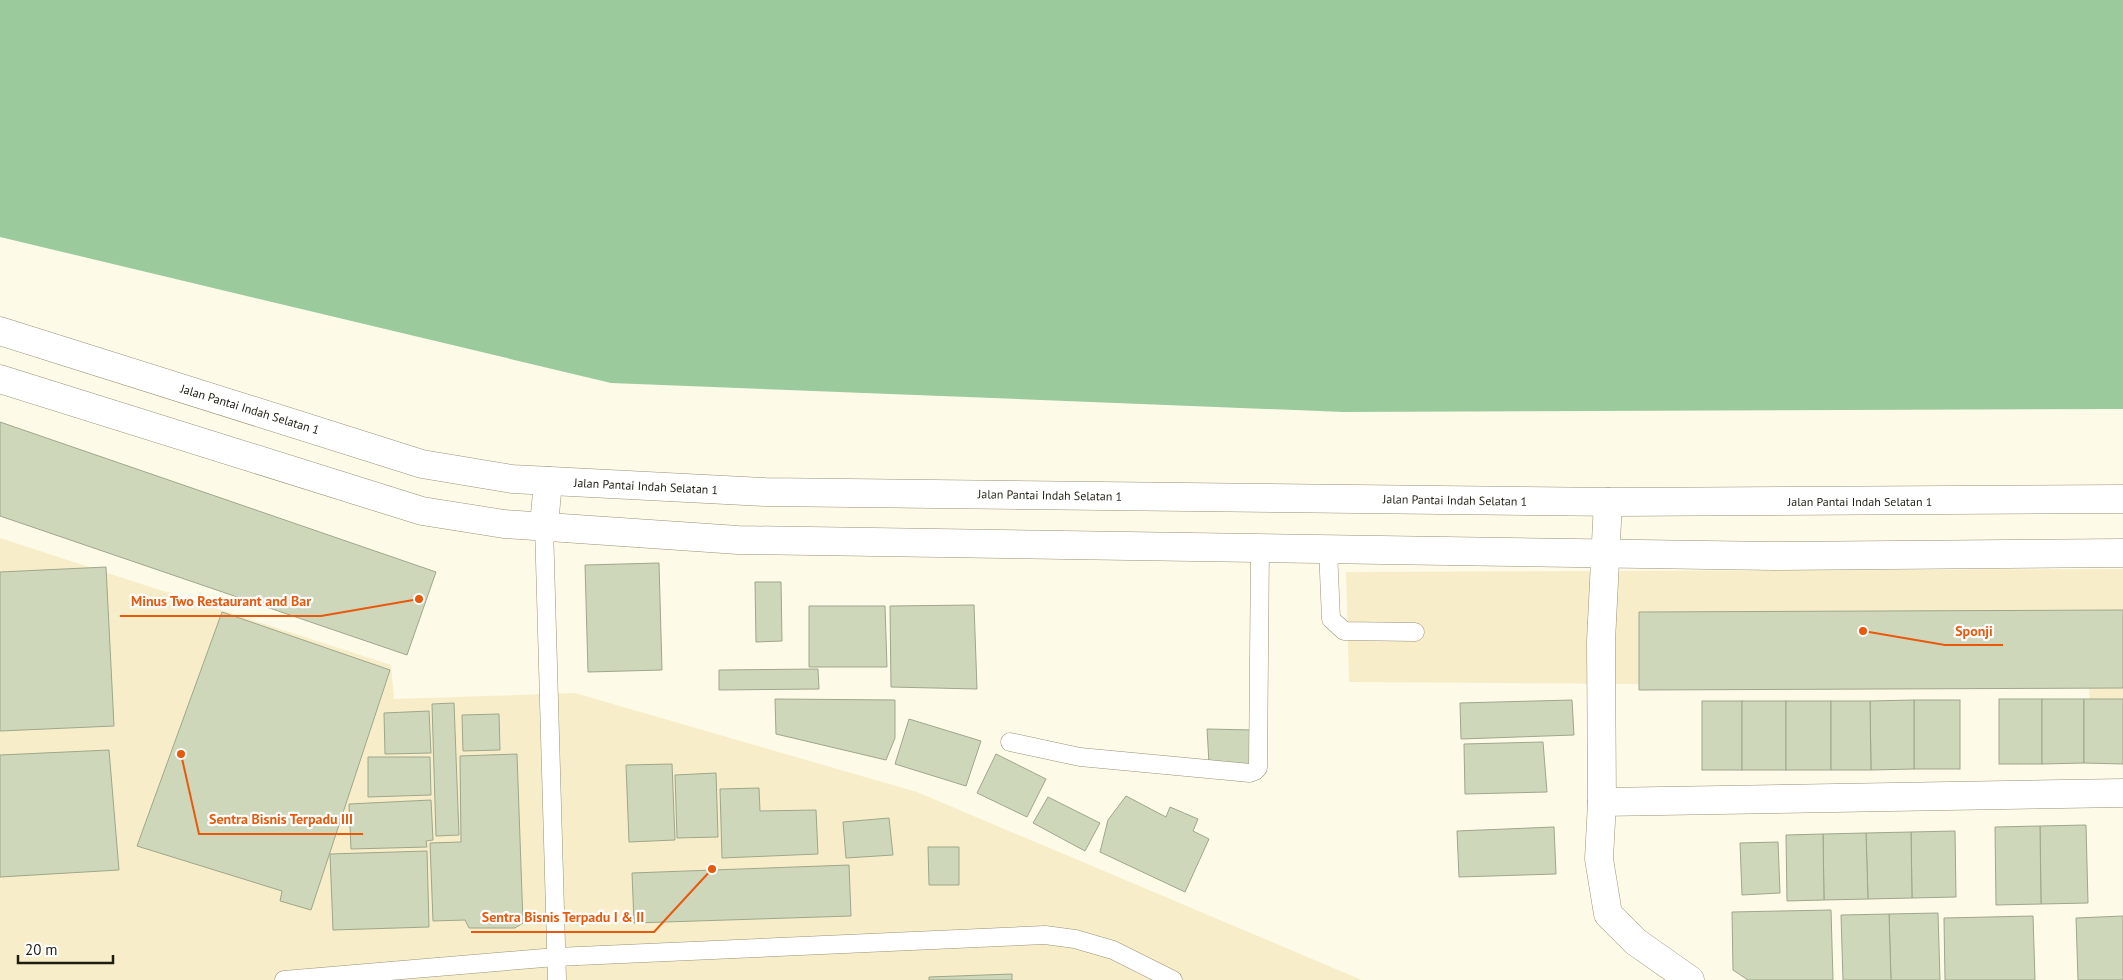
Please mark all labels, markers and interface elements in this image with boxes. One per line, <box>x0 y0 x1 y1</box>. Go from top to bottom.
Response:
street label: Jalan Pantai Indah Selatan 1 <box>178 380 321 437</box>
street label: Jalan Pantai Indah Selatan 1 <box>573 475 718 497</box>
street label: Jalan Pantai Indah Selatan 1 <box>977 486 1122 504</box>
street label: Jalan Pantai Indah Selatan 1 <box>1382 491 1527 509</box>
street label: Jalan Pantai Indah Selatan 1 <box>1787 494 1932 509</box>
callout: Minus Two Restaurant and Bar <box>120 587 321 616</box>
text: Minus Two Restaurant and Bar <box>131 592 311 610</box>
callout: Sponji <box>1945 616 2003 645</box>
text: Sponji <box>1955 622 1993 640</box>
callout: Sentra Bisnis Terpadu III <box>199 805 363 834</box>
text: Sentra Bisnis Terpadu III <box>209 810 353 828</box>
callout: Sentra Bisnis Terpadu I & II <box>471 903 654 932</box>
text: Sentra Bisnis Terpadu I & II <box>482 908 644 926</box>
scale bar <box>18 932 112 964</box>
text: 20 m <box>25 940 58 959</box>

